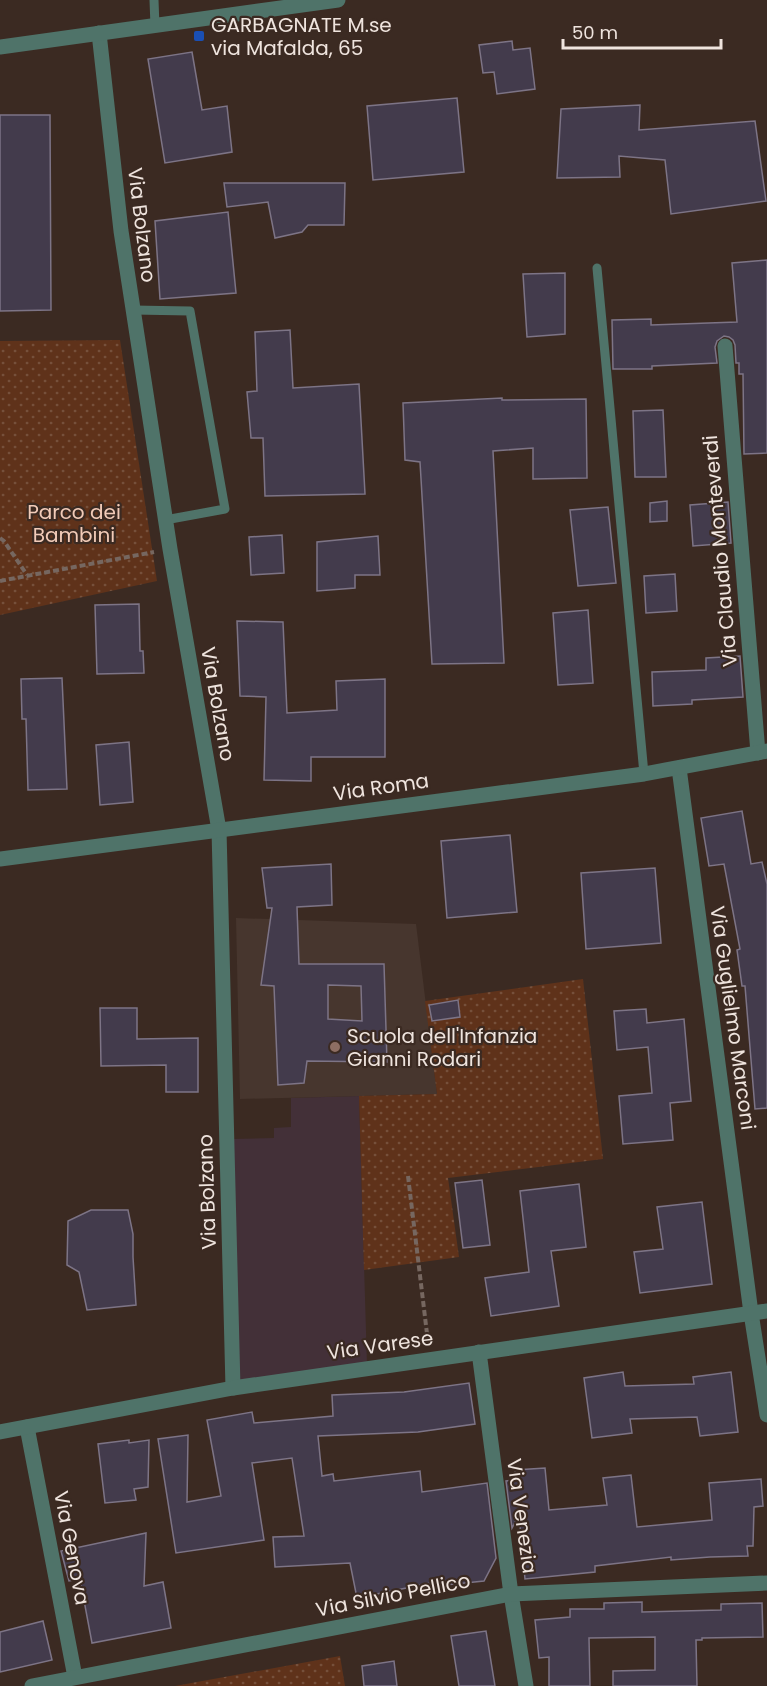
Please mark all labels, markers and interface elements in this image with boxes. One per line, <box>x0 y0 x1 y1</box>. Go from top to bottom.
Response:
place label: GARBAGNATE M.se via Mafalda, 65 <box>211 11 392 62</box>
scale bar <box>563 12 720 50</box>
text: 50 m <box>572 20 618 45</box>
marker: GARBAGNATE M.se via Mafalda, 65 <box>192 29 206 43</box>
street label: Via Bolzano <box>121 166 163 284</box>
street label: Via Claudio Monteverdi <box>696 434 744 668</box>
park label: Parco dei Bambini <box>27 498 121 549</box>
street label: Via Bolzano <box>194 645 242 763</box>
street label: Via Roma <box>331 766 431 808</box>
street label: Via Guglielmo Marconi <box>703 904 763 1132</box>
place label: Scuola dell'Infanzia Gianni Rodari <box>347 1022 537 1073</box>
marker: Scuola dell'Infanzia Gianni Rodari <box>328 1040 342 1054</box>
street label: Via Bolzano <box>191 1134 223 1250</box>
street label: Via Varese <box>325 1324 435 1366</box>
street label: Via Venezia <box>500 1457 544 1575</box>
street label: Via Genova <box>47 1489 97 1607</box>
street label: Via Silvio Pellico <box>313 1566 473 1624</box>

